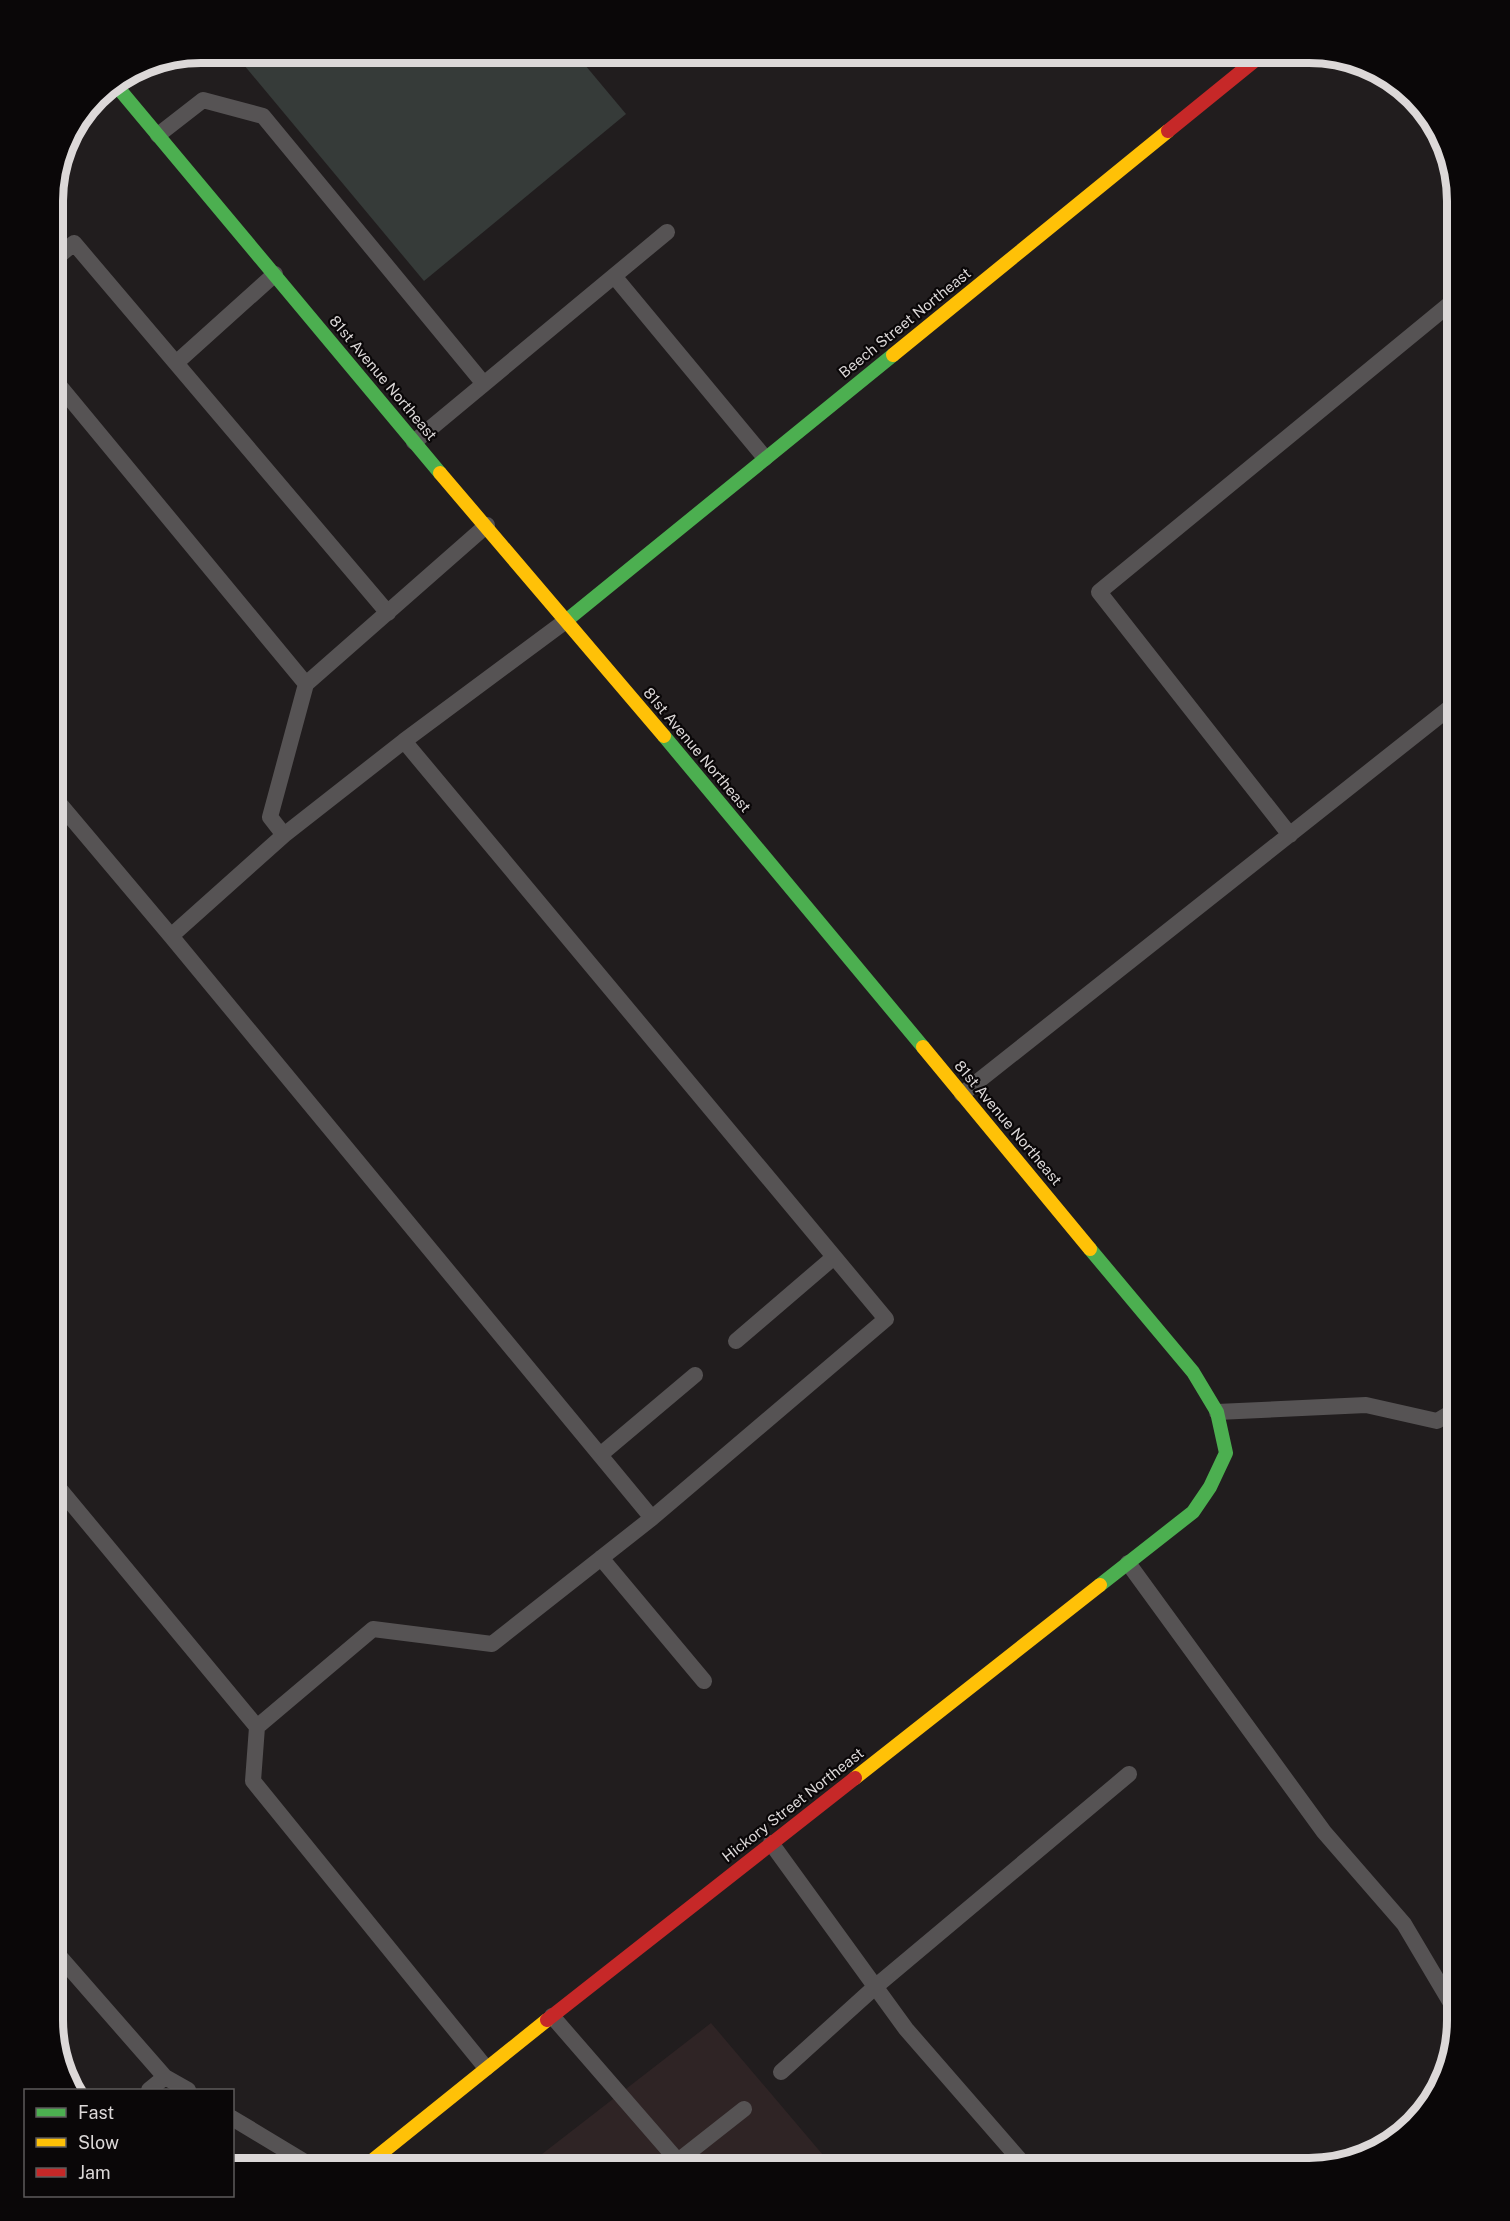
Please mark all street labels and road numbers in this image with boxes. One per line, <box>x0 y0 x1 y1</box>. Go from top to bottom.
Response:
street label: Beech Street Northeast <box>835 264 974 381</box>
street label: 81st Avenue Northeast <box>326 312 441 444</box>
street label: 81st Avenue Northeast <box>640 684 755 816</box>
street label: 81st Avenue Northeast <box>951 1057 1066 1189</box>
street label: Hickory Street Northeast <box>719 1744 867 1865</box>

